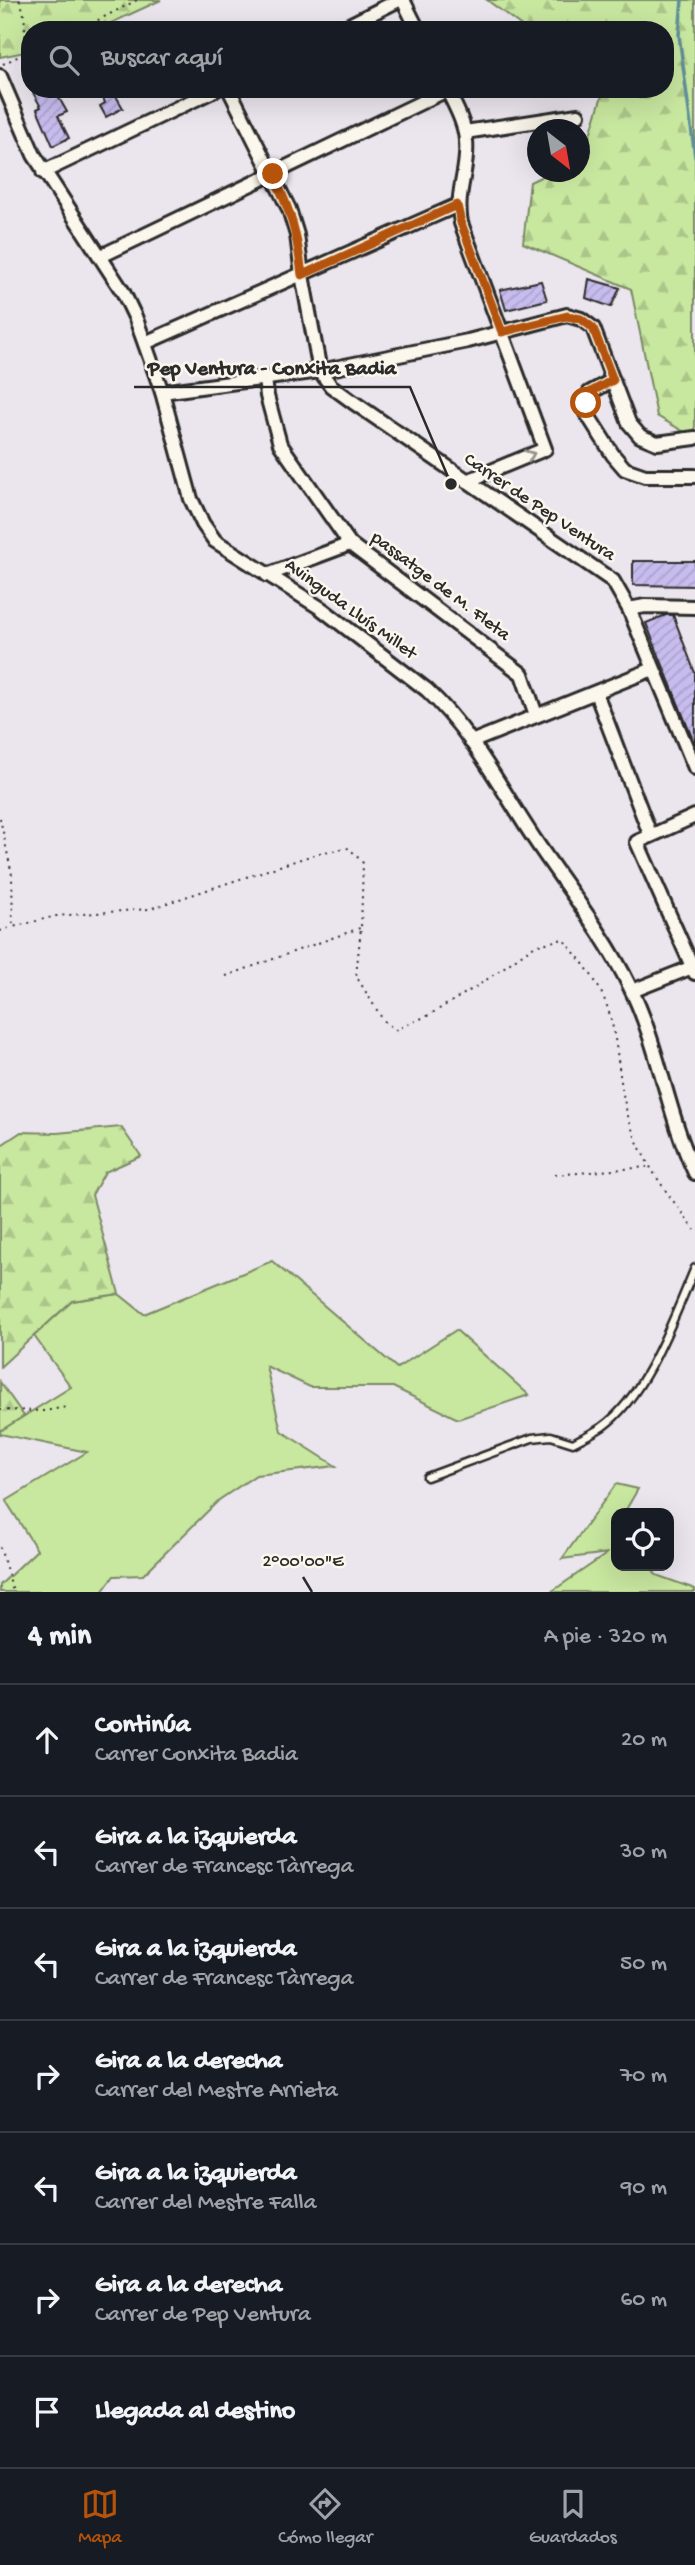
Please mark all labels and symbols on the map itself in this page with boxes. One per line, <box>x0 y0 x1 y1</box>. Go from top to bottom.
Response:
north arrow <box>527 119 590 182</box>
route end <box>257 158 288 189</box>
callout: Pep Ventura - Conxita Badia <box>134 345 410 387</box>
text: Pep Ventura - Conxita Badia <box>147 358 397 383</box>
route start <box>570 387 601 418</box>
street label: Carrer de Pep Ventura <box>459 449 621 568</box>
one-way arrow <box>523 450 535 464</box>
street label: passatge de M. Fleta <box>365 527 515 648</box>
street label: Avinguda Lluís Millet <box>280 554 422 667</box>
text: 2°00'00"E <box>262 1552 344 1573</box>

